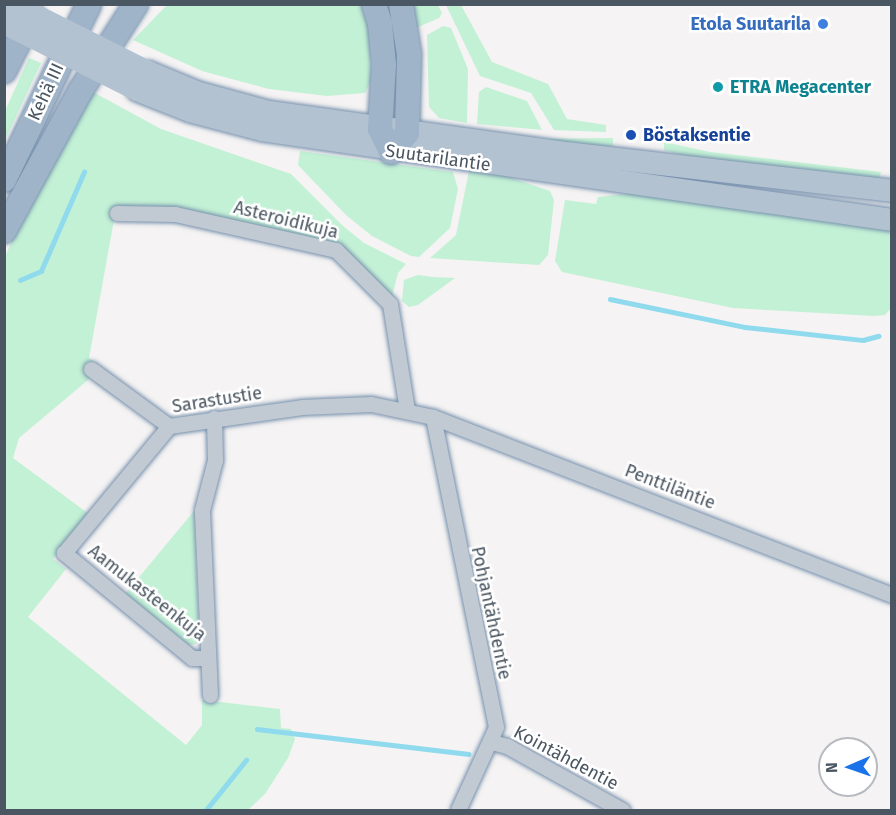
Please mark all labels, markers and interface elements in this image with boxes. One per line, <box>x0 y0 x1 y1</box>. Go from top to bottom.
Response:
place label: Etola Suutarila <box>690 13 811 35</box>
marker: Etola Suutarila <box>816 17 830 31</box>
street label: Kehä III <box>23 60 69 124</box>
place label: ETRA Megacenter <box>730 76 871 98</box>
marker: ETRA Megacenter <box>711 80 725 94</box>
place label: Böstaksentie <box>643 124 751 146</box>
marker: Böstaksentie <box>624 128 638 142</box>
street label: Suutarilantie <box>384 140 492 176</box>
street label: Asteroidikuja <box>231 197 341 243</box>
street label: Sarastustie <box>171 382 263 418</box>
street label: Penttiläntie <box>622 460 718 514</box>
street label: Aamukasteenkuja <box>84 540 210 646</box>
street label: Pohjantähdentie <box>466 544 516 682</box>
street label: Kointähdentie <box>510 721 622 795</box>
north arrow <box>818 737 878 797</box>
text: N <box>822 762 841 773</box>

